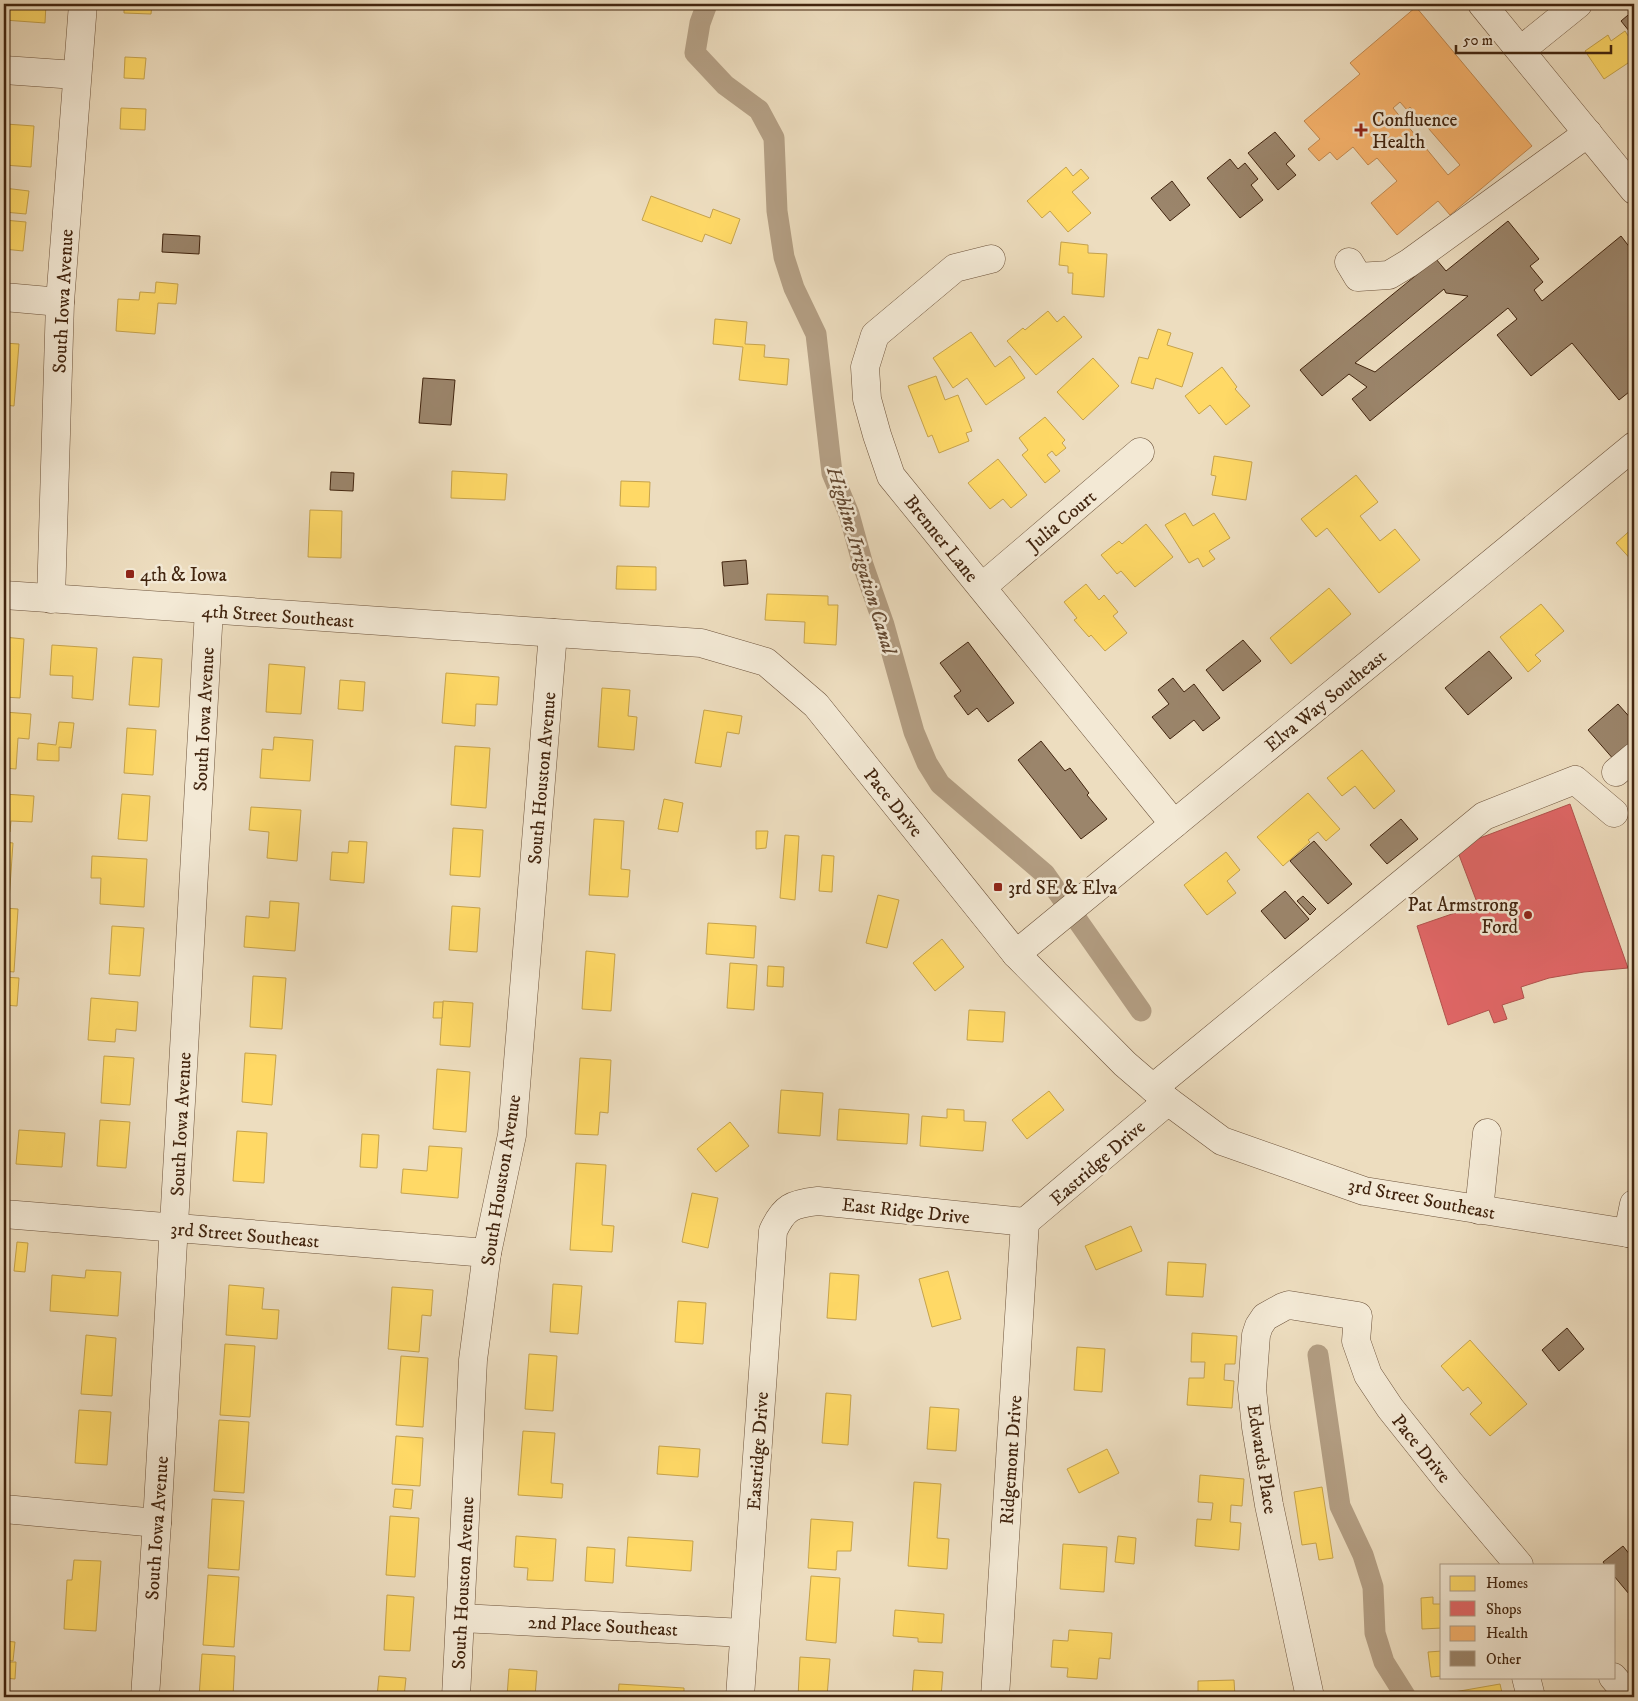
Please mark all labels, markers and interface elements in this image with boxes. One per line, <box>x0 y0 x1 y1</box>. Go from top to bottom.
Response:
scale bar <box>1456 22 1610 54</box>
text: 50 m <box>1463 31 1493 50</box>
place label: Confluence Health <box>1372 109 1458 154</box>
marker: Confluence Health <box>1354 123 1368 137</box>
street label: South Iowa Avenue <box>48 228 79 374</box>
water label: Highline Irrigation Canal <box>820 463 901 659</box>
street label: Julia Court <box>1021 486 1101 558</box>
street label: Brenner Lane <box>899 491 983 587</box>
place label: 4th & Iowa <box>140 564 227 587</box>
marker: 4th & Iowa <box>124 568 136 580</box>
street label: 4th Street Southeast <box>201 600 355 633</box>
street label: Elva Way Southeast <box>1261 645 1391 757</box>
street label: South Iowa Avenue <box>189 646 220 792</box>
street label: South Houston Avenue <box>523 691 562 865</box>
street label: Pace Drive <box>858 764 928 842</box>
place label: 3rd SE & Elva <box>1008 877 1117 900</box>
marker: 3rd SE & Elva <box>992 881 1004 893</box>
place label: Pat Armstrong Ford <box>1407 894 1519 939</box>
marker: Pat Armstrong Ford <box>1522 909 1534 921</box>
street label: South Iowa Avenue <box>166 1051 197 1197</box>
street label: South Houston Avenue <box>477 1093 526 1267</box>
street label: Eastridge Drive <box>1046 1115 1150 1211</box>
street label: 3rd Street Southeast <box>1346 1174 1497 1225</box>
street label: East Ridge Drive <box>841 1193 971 1230</box>
street label: 3rd Street Southeast <box>169 1218 320 1253</box>
street label: Eastridge Drive <box>743 1391 774 1511</box>
street label: Ridgemont Drive <box>995 1394 1028 1526</box>
street label: Edwards Place <box>1241 1403 1282 1516</box>
street label: Pace Drive <box>1386 1410 1456 1488</box>
street label: South Iowa Avenue <box>141 1455 174 1601</box>
street label: South Houston Avenue <box>447 1496 480 1670</box>
legend <box>1440 1564 1616 1678</box>
text: Homes <box>1486 1574 1528 1593</box>
text: Shops <box>1486 1600 1522 1619</box>
street label: 2nd Place Southeast <box>527 1611 679 1642</box>
text: Health <box>1486 1624 1528 1643</box>
text: Other <box>1486 1650 1521 1669</box>

